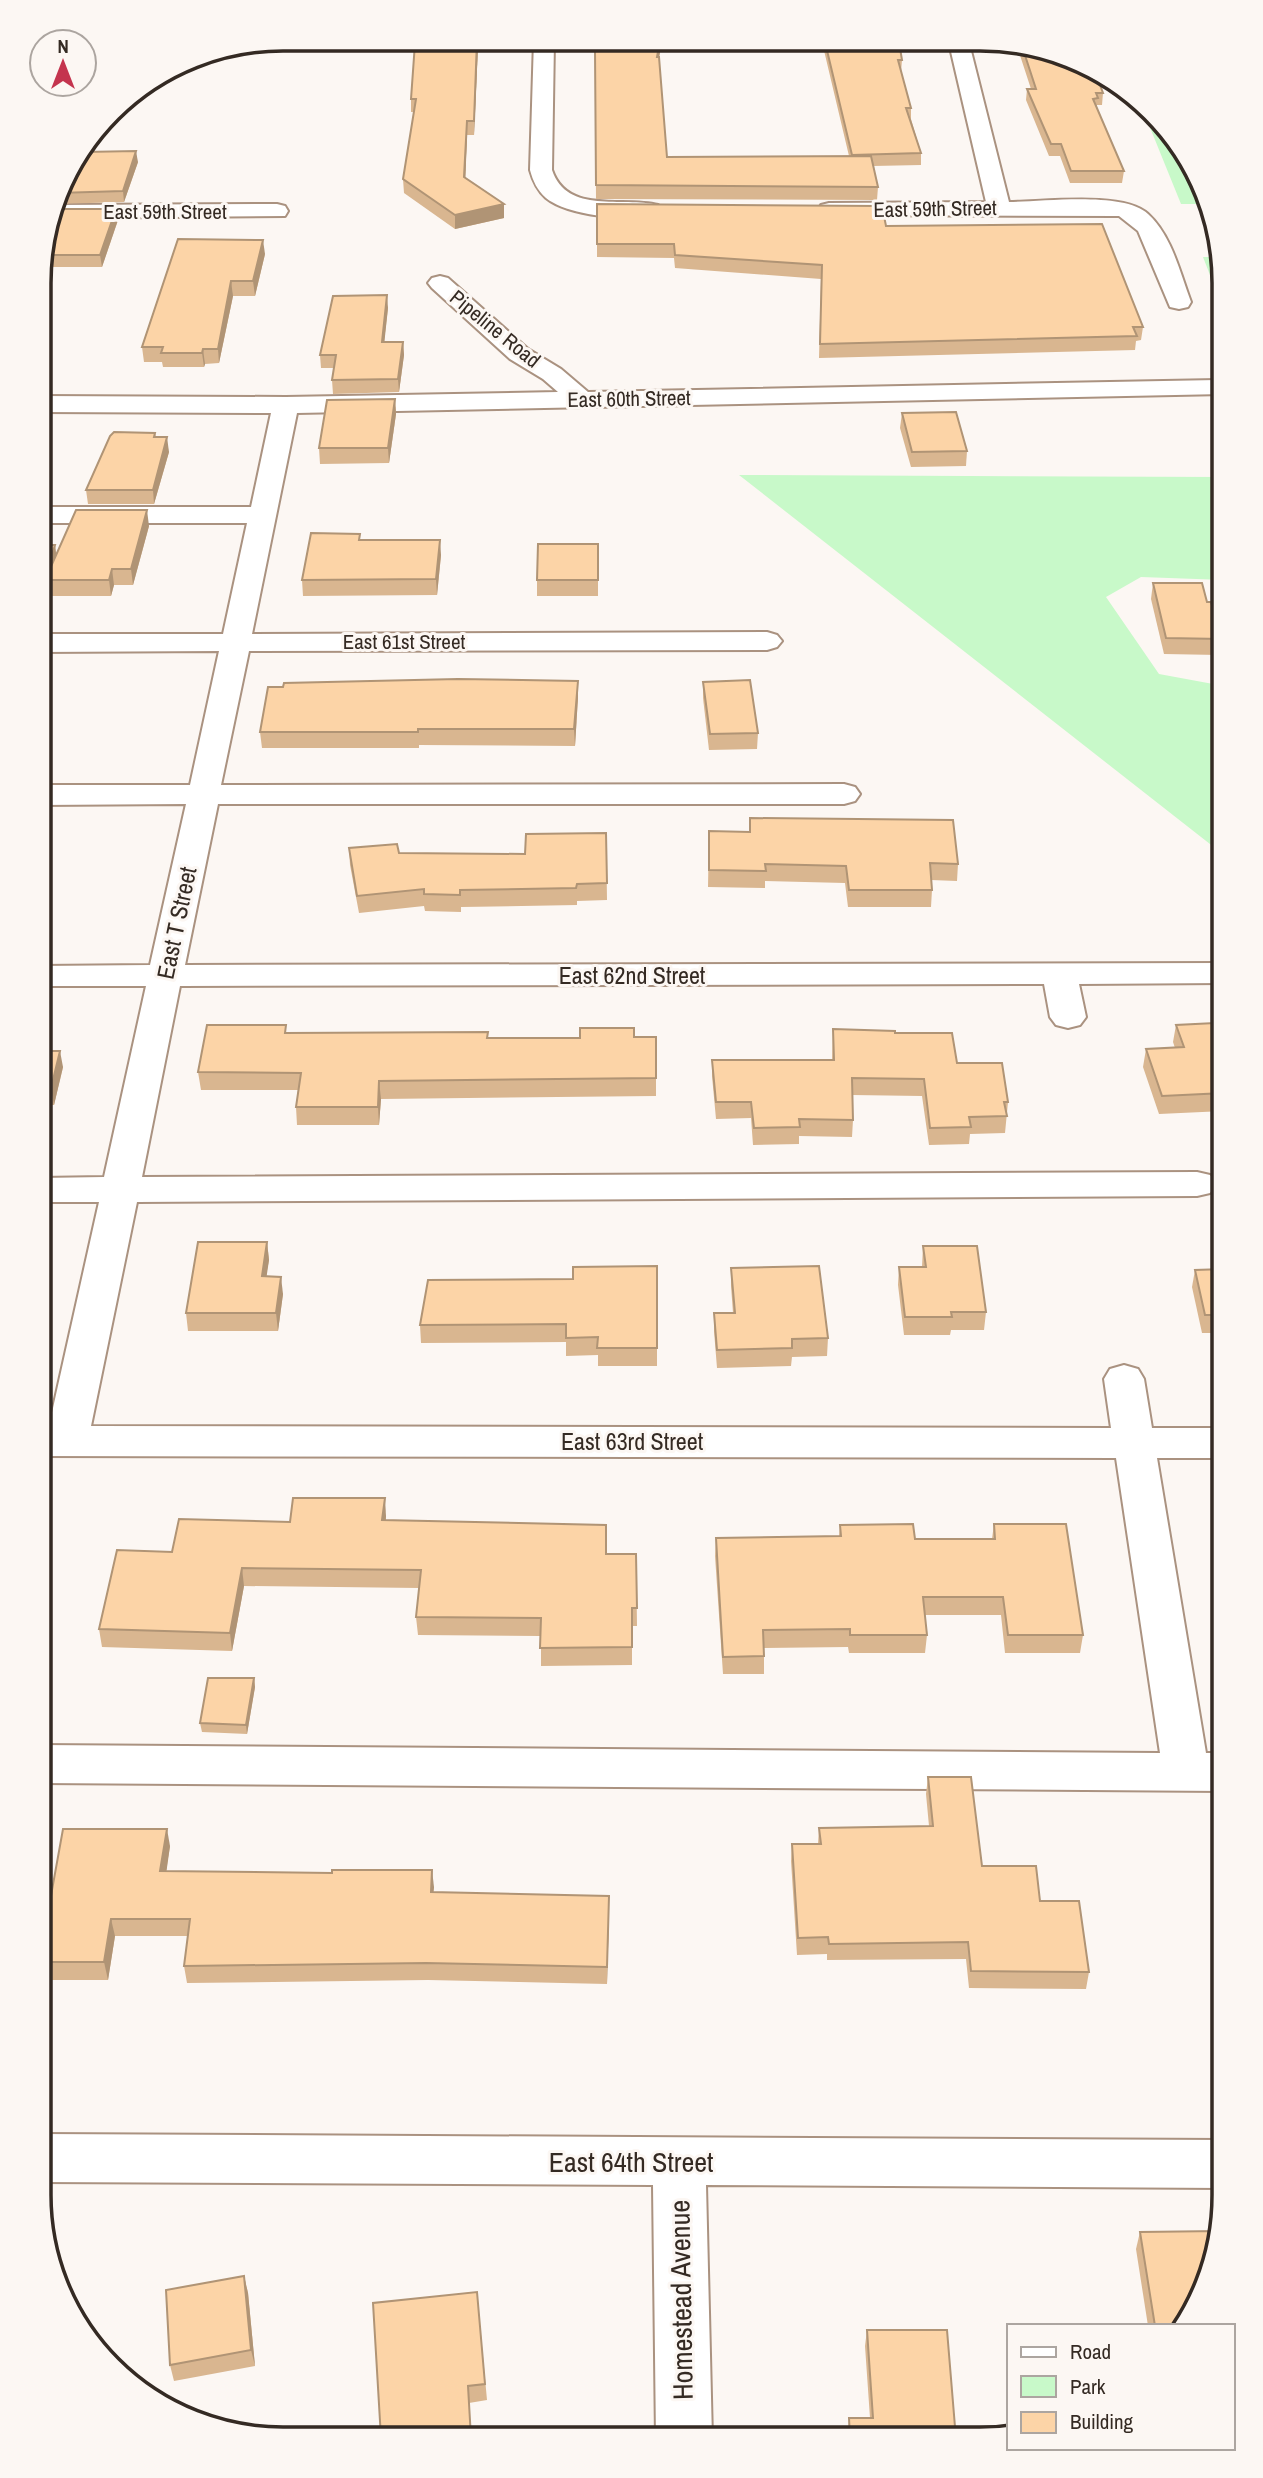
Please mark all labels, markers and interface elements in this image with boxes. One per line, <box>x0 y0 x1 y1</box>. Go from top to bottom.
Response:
north arrow <box>28 28 98 98</box>
text: N <box>57 33 69 59</box>
street label: East 59th Street <box>873 193 997 224</box>
street label: East 59th Street <box>103 197 227 226</box>
street label: Pipeline Road <box>444 283 547 374</box>
street label: East 60th Street <box>567 383 691 414</box>
street label: East 61st Street <box>343 627 465 656</box>
street label: East T Street <box>148 863 204 982</box>
street label: East 62nd Street <box>559 959 706 991</box>
street label: East 63rd Street <box>561 1425 704 1457</box>
street label: East 64th Street <box>549 2143 713 2181</box>
street label: Homestead Avenue <box>660 2200 702 2400</box>
legend <box>1007 2324 1235 2450</box>
text: Road <box>1070 2337 1111 2366</box>
text: Park <box>1070 2372 1106 2401</box>
text: Building <box>1070 2407 1134 2436</box>

